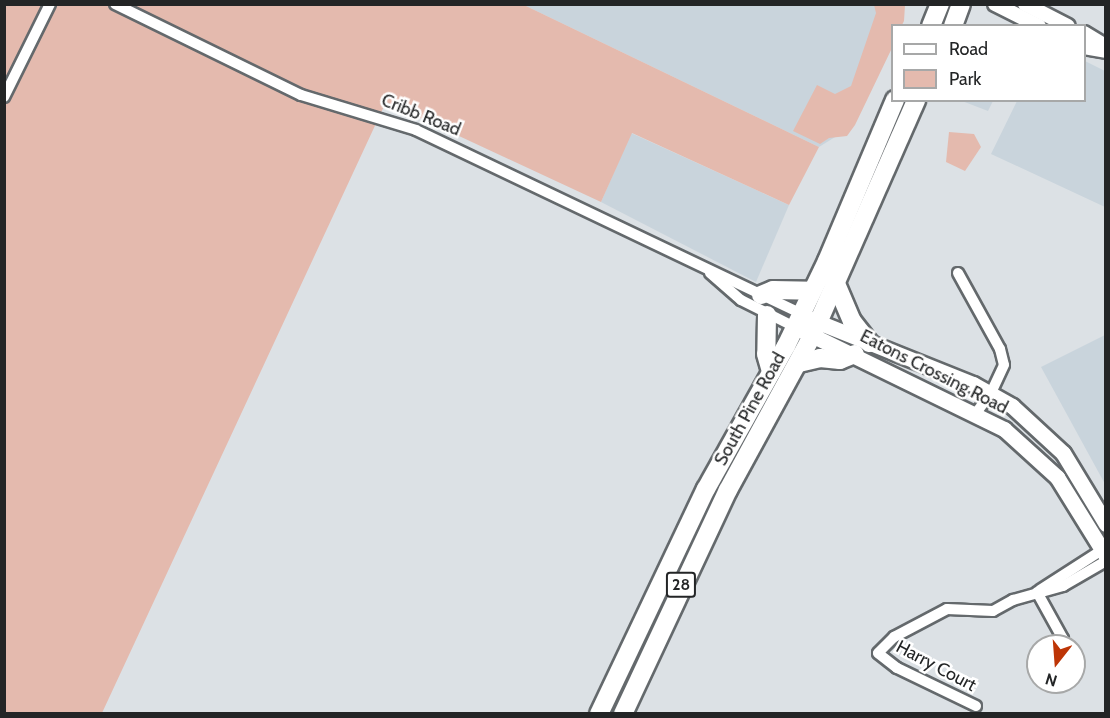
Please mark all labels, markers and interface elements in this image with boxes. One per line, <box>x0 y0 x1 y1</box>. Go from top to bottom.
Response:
legend <box>891 24 1086 102</box>
text: Road <box>949 38 988 60</box>
text: Park <box>949 68 981 90</box>
street label: Cribb Road <box>378 89 464 141</box>
street label: Eatons Crossing Road <box>856 325 1012 419</box>
street label: South Pine Road <box>710 349 790 469</box>
road number: 28 <box>664 572 698 598</box>
north arrow <box>1026 634 1086 694</box>
street label: Harry Court <box>892 636 980 696</box>
text: N <box>1043 669 1059 691</box>

